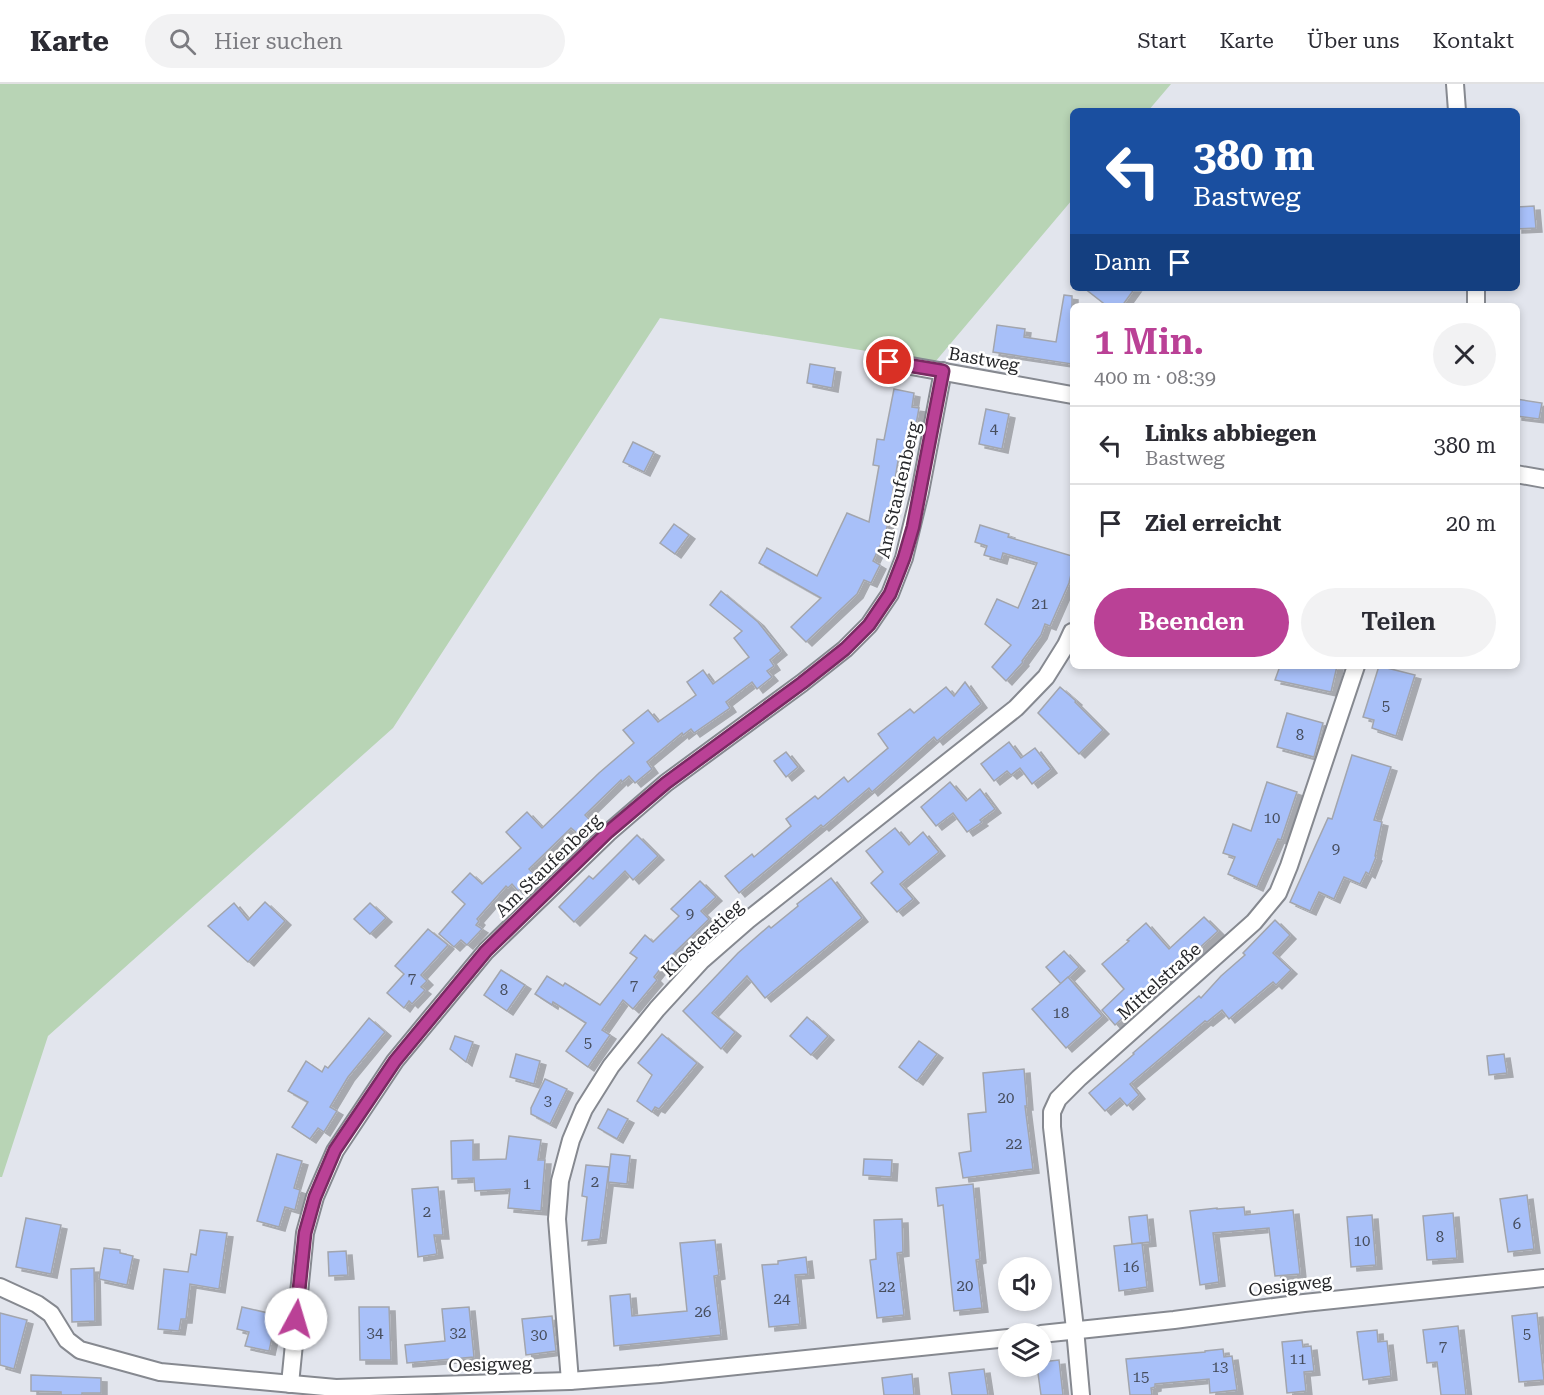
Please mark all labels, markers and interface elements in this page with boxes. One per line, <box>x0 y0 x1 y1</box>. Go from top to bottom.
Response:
search box <box>145 14 565 68</box>
text: Karte <box>30 25 109 58</box>
icon: search <box>166 25 199 58</box>
text: Hier suchen <box>214 29 343 54</box>
text: Start <box>1138 29 1186 53</box>
text: Karte <box>1219 29 1274 53</box>
text: Über uns <box>1307 29 1399 53</box>
text: Kontakt <box>1432 29 1514 53</box>
text: 380 m <box>1193 131 1315 180</box>
icon: left <box>1094 132 1172 210</box>
text: Bastweg <box>1193 181 1301 213</box>
icon: arrive <box>1163 246 1196 279</box>
text: Dann <box>1094 250 1151 275</box>
text: 1 Min. <box>1094 321 1204 363</box>
button: close <box>1433 323 1496 386</box>
pin <box>863 336 914 387</box>
street label: Bastweg <box>947 342 1022 376</box>
icon: arrive <box>872 345 905 378</box>
text: 400 m · 08:39 <box>1094 365 1216 389</box>
street label: Am Staufenberg <box>872 419 924 560</box>
house number: 4 <box>990 420 999 438</box>
text: Links abbiegen <box>1145 421 1316 446</box>
icon: left <box>1094 429 1127 462</box>
text: 380 m <box>1433 433 1496 458</box>
text: Bastweg <box>1145 446 1225 470</box>
icon: arrive <box>1094 507 1127 540</box>
text: Ziel erreicht <box>1145 511 1281 536</box>
text: 20 m <box>1446 511 1496 536</box>
button: Beenden <box>1094 588 1289 657</box>
button: Teilen <box>1301 588 1496 657</box>
house number: 21 <box>1032 595 1048 613</box>
house number: 5 <box>1382 697 1390 715</box>
house number: 8 <box>1296 726 1304 744</box>
street label: Am Staufenberg <box>491 809 606 921</box>
house number: 10 <box>1264 809 1280 827</box>
house number: 9 <box>1332 840 1340 858</box>
street label: Klosterstieg <box>657 895 747 981</box>
house number: 9 <box>686 905 694 923</box>
street label: Mittelstraße <box>1113 938 1205 1024</box>
house number: 7 <box>408 969 416 987</box>
house number: 7 <box>630 976 638 994</box>
house number: 8 <box>500 981 508 999</box>
house number: 18 <box>1053 1004 1069 1022</box>
house number: 5 <box>584 1034 592 1052</box>
house number: 20 <box>998 1089 1014 1107</box>
house number: 3 <box>544 1092 552 1110</box>
house number: 22 <box>1006 1135 1022 1153</box>
house number: 2 <box>591 1173 599 1191</box>
house number: 1 <box>523 1175 531 1193</box>
house number: 2 <box>423 1203 431 1221</box>
house number: 6 <box>1513 1215 1521 1233</box>
house number: 8 <box>1436 1228 1444 1246</box>
house number: 10 <box>1354 1232 1370 1250</box>
map controls <box>998 1257 1052 1377</box>
button: sound <box>998 1257 1052 1311</box>
house number: 16 <box>1123 1258 1139 1276</box>
street label: Oesigweg <box>1247 1269 1333 1301</box>
house number: 20 <box>957 1277 973 1295</box>
house number: 22 <box>879 1278 895 1296</box>
position arrow <box>264 1287 328 1351</box>
house number: 24 <box>774 1290 791 1308</box>
house number: 26 <box>695 1303 711 1321</box>
button: layers <box>998 1323 1052 1377</box>
house number: 34 <box>367 1324 384 1342</box>
house number: 32 <box>450 1324 466 1342</box>
house number: 5 <box>1523 1325 1531 1343</box>
house number: 30 <box>531 1326 547 1344</box>
house number: 7 <box>1439 1337 1447 1355</box>
house number: 11 <box>1290 1350 1306 1368</box>
street label: Oesigweg <box>448 1352 533 1376</box>
house number: 13 <box>1212 1358 1228 1376</box>
house number: 15 <box>1133 1368 1149 1386</box>

